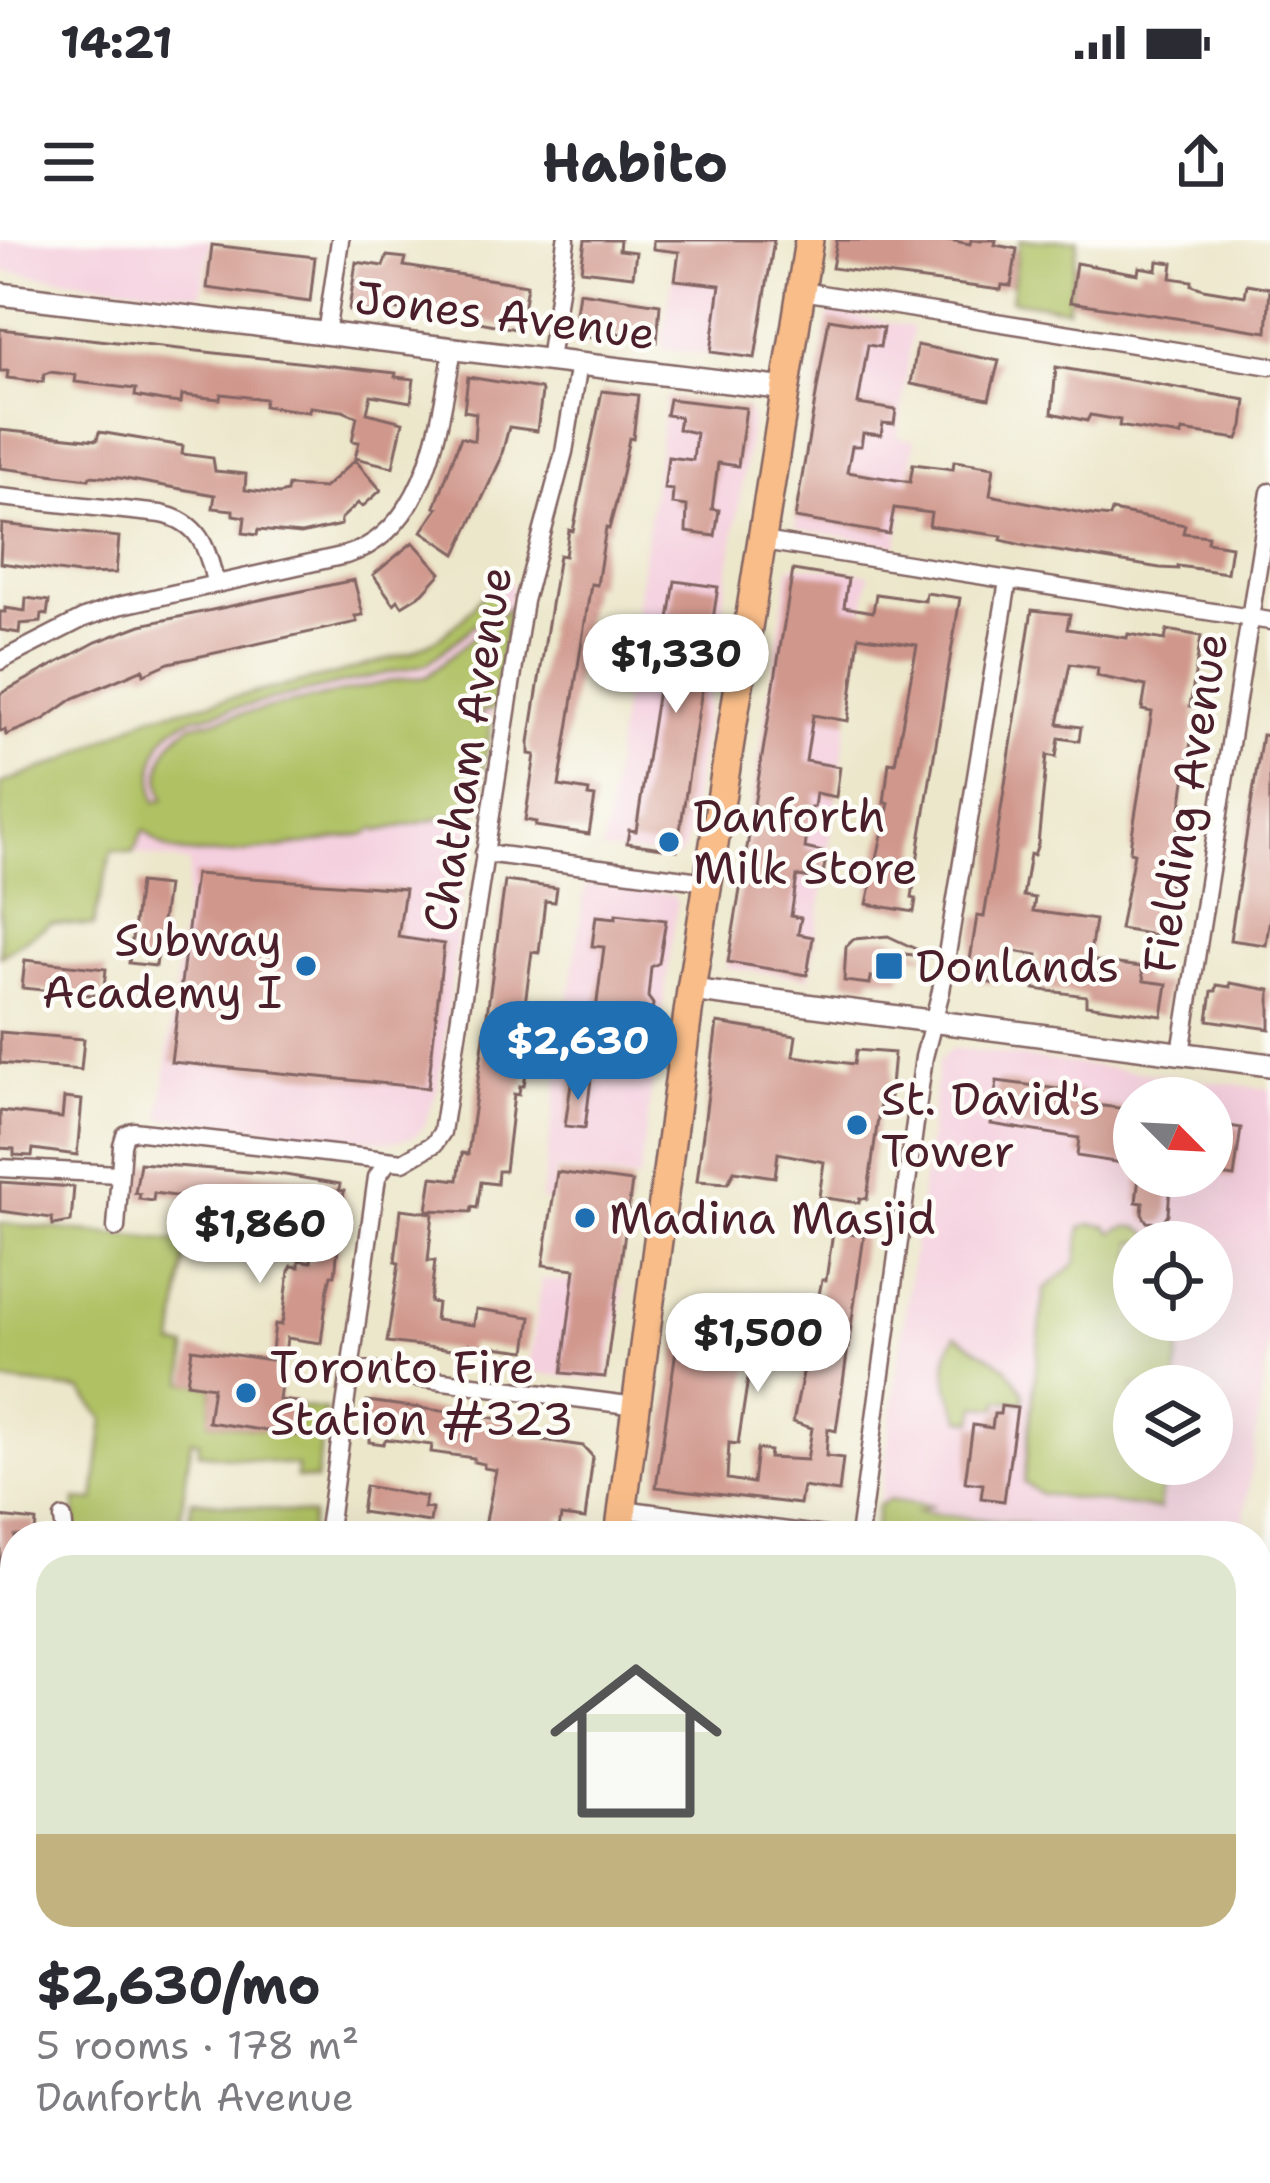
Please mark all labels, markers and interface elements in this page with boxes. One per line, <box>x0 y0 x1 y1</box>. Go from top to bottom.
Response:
text: 14:21 <box>60 12 173 72</box>
text: Habito <box>542 126 728 198</box>
icon: menu <box>36 129 102 195</box>
icon: share <box>1168 129 1234 195</box>
street label: Jones Avenue <box>351 267 659 363</box>
street label: Chatham Avenue <box>408 562 526 936</box>
pin: $1,330 <box>578 614 774 716</box>
text: $1,330 <box>610 627 742 679</box>
street label: Fielding Avenue <box>1128 628 1242 978</box>
place label: Danforth Milk Store <box>693 786 917 898</box>
marker: Danforth Milk Store <box>656 829 682 855</box>
place label: Subway Academy I <box>42 910 282 1022</box>
place label: Donlands <box>916 936 1119 996</box>
marker: Donlands <box>873 950 905 982</box>
marker: Subway Academy I <box>293 953 319 979</box>
pin: $2,630 <box>480 1001 676 1103</box>
text: $2,630 <box>506 1014 650 1066</box>
place label: St. David's Tower <box>881 1069 1101 1181</box>
north arrow <box>1113 1077 1233 1197</box>
map controls <box>1113 1077 1233 1485</box>
marker: St. David's Tower <box>844 1112 870 1138</box>
pin: $1,860 <box>162 1184 358 1286</box>
place label: Madina Masjid <box>609 1188 936 1248</box>
text: $1,860 <box>194 1197 326 1249</box>
marker: Madina Masjid <box>572 1205 598 1231</box>
button: locate <box>1113 1221 1233 1341</box>
pin: $1,500 <box>660 1293 856 1395</box>
text: $1,500 <box>693 1306 823 1358</box>
place label: Toronto Fire Station #323 <box>270 1337 573 1449</box>
button: layers <box>1113 1365 1233 1485</box>
marker: Toronto Fire Station #323 <box>233 1380 259 1406</box>
icon: home <box>528 1633 744 1849</box>
text: $2,630/mo <box>36 1951 321 2019</box>
text: 5 rooms · 178 m² <box>36 2019 359 2071</box>
text: Danforth Avenue <box>36 2071 354 2123</box>

